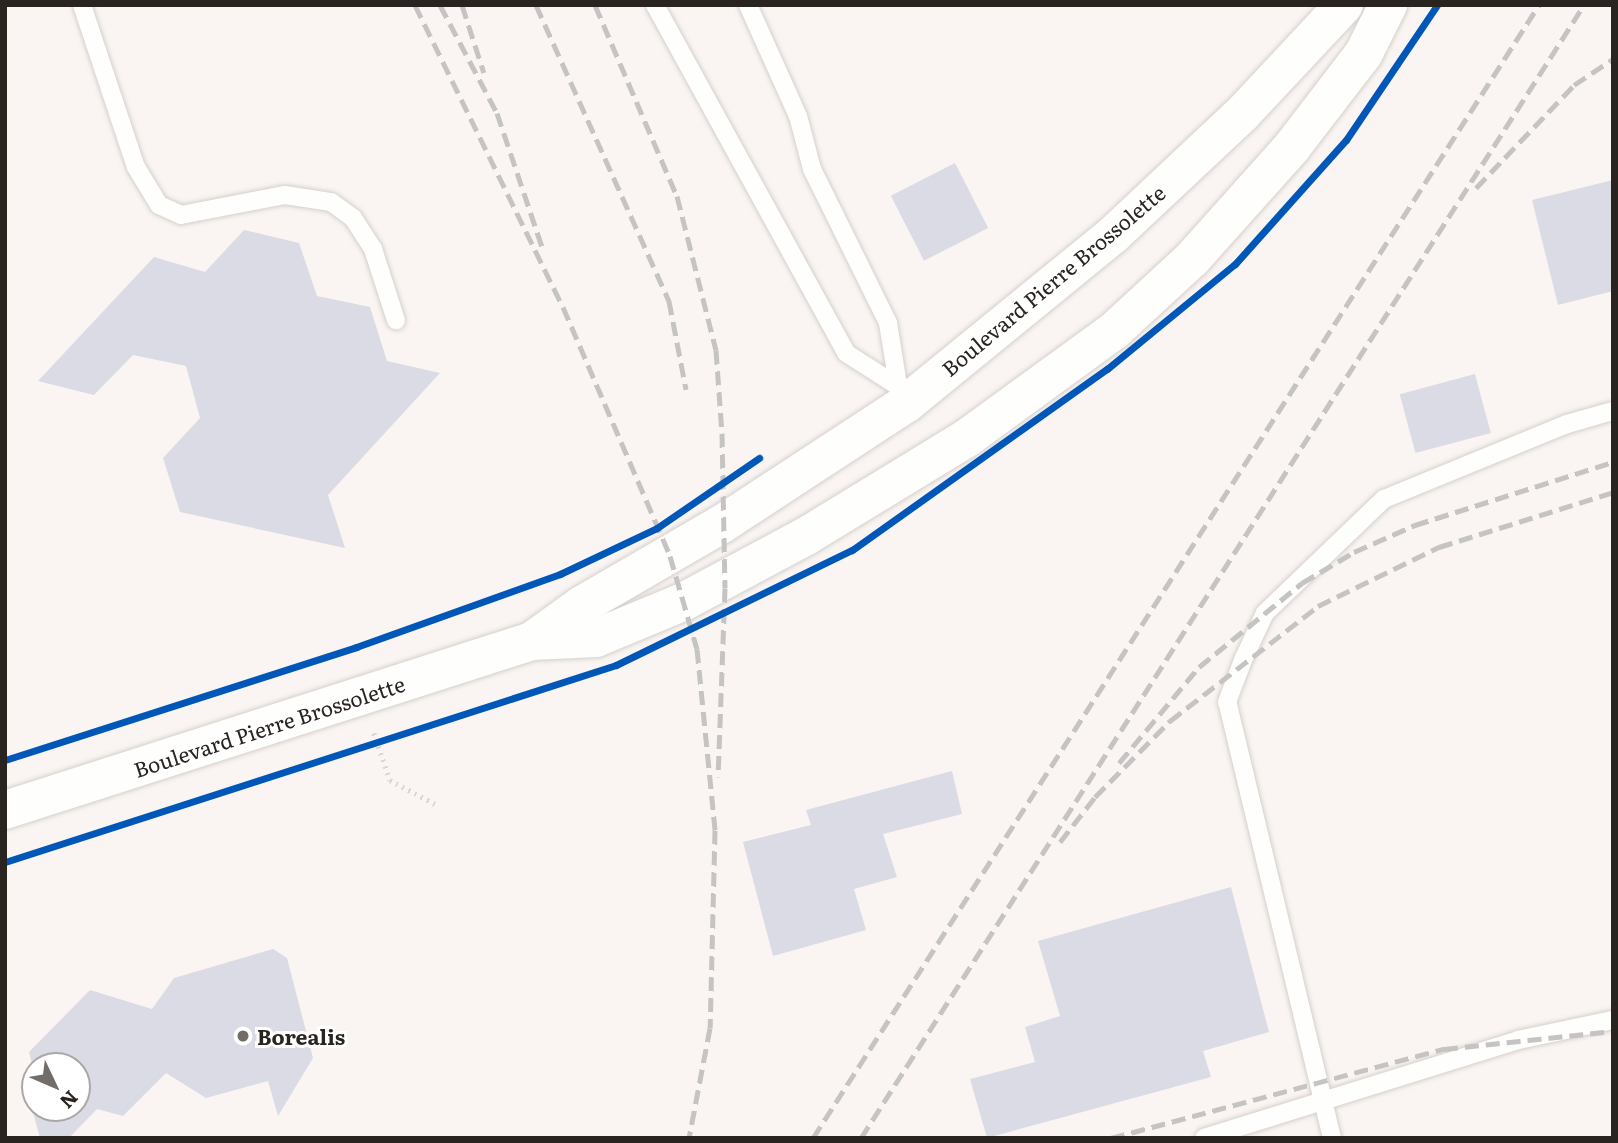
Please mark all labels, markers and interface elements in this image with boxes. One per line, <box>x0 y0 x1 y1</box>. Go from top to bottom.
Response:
street label: Boulevard Pierre Brossolette <box>936 179 1170 381</box>
street label: Boulevard Pierre Brossolette <box>130 670 408 782</box>
place label: Borealis <box>257 1023 345 1049</box>
marker: Borealis <box>235 1028 251 1044</box>
north arrow <box>21 1052 91 1122</box>
text: N <box>54 1085 85 1116</box>

